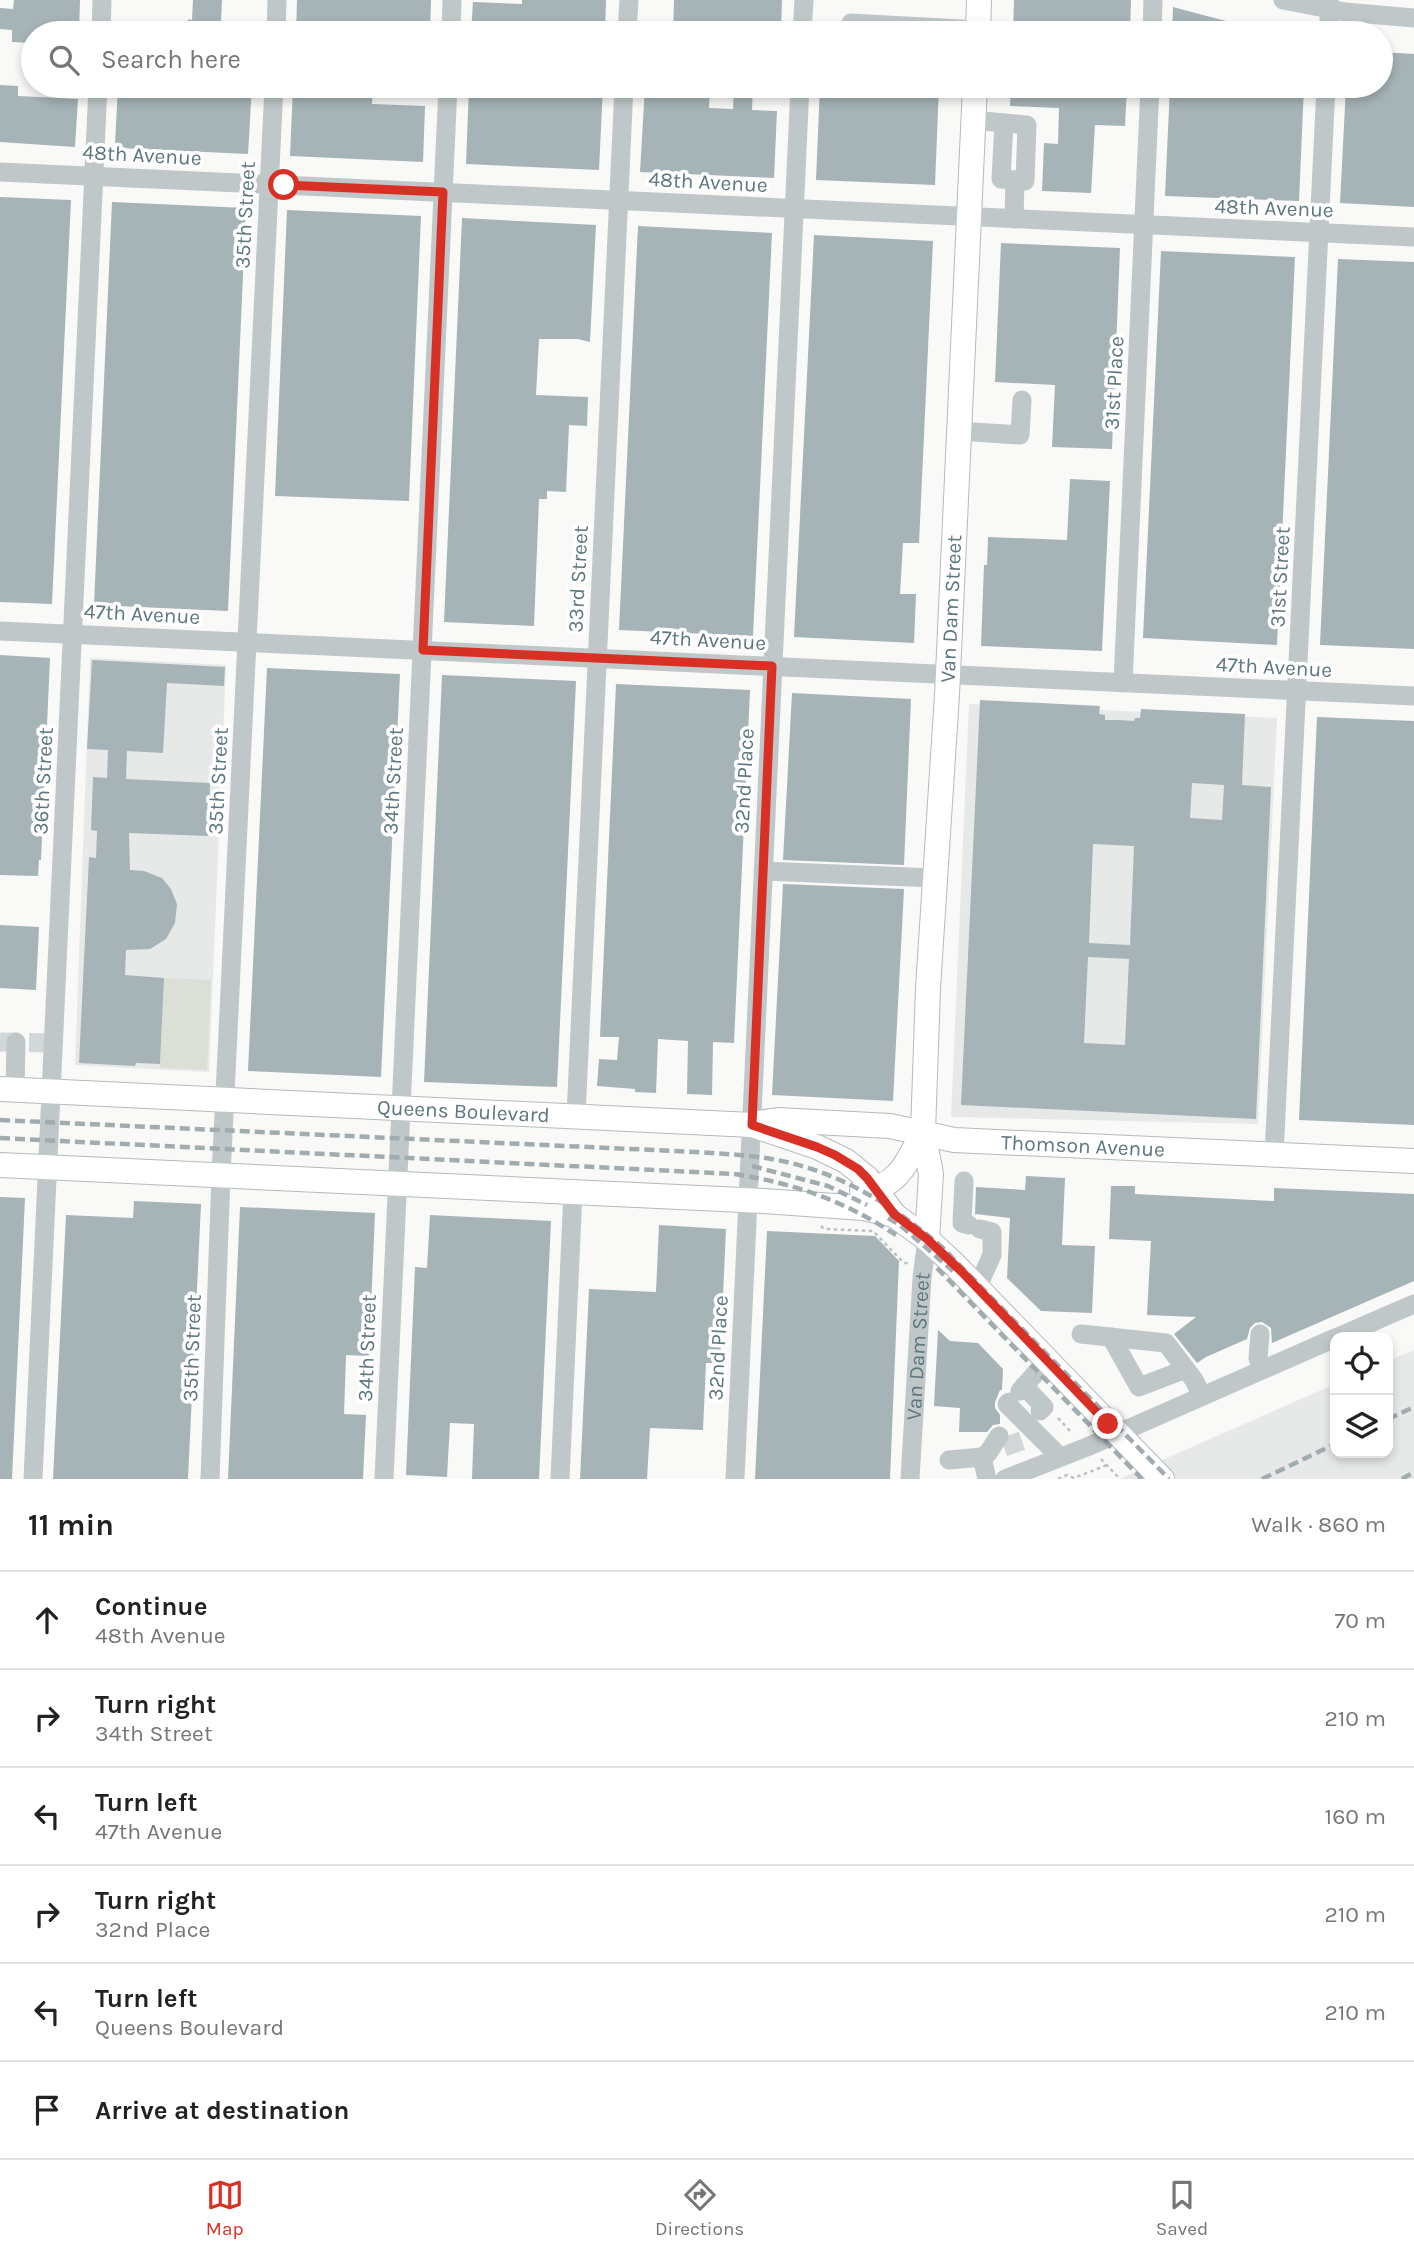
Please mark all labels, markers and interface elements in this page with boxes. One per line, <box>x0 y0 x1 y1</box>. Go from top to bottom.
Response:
search box <box>21 21 1393 98</box>
icon: search <box>45 41 83 79</box>
text: Search here <box>101 44 241 75</box>
street label: 48th Avenue <box>82 140 202 170</box>
street label: 35th Street <box>230 161 260 269</box>
street label: 48th Avenue <box>648 167 768 197</box>
route start <box>268 169 299 200</box>
street label: 48th Avenue <box>1214 194 1334 222</box>
street label: 31st Place <box>1100 335 1128 431</box>
street label: 33rd Street <box>563 525 593 633</box>
street label: 31st Street <box>1265 526 1295 628</box>
street label: Van Dam Street <box>936 534 966 683</box>
street label: 47th Avenue <box>83 599 201 629</box>
street label: 47th Avenue <box>649 625 767 655</box>
street label: 47th Avenue <box>1215 652 1333 682</box>
street label: 36th Street <box>28 727 58 835</box>
street label: 35th Street <box>203 727 233 835</box>
street label: 34th Street <box>378 727 408 835</box>
street label: 32nd Place <box>729 728 759 834</box>
street label: Queens Boulevard <box>377 1095 550 1127</box>
street label: Thomson Avenue <box>1001 1130 1165 1162</box>
street label: Van Dam Street <box>902 1271 935 1421</box>
street label: 35th Street <box>178 1294 206 1402</box>
street label: 34th Street <box>353 1294 381 1402</box>
street label: 32nd Place <box>703 1295 733 1401</box>
map controls <box>1330 1332 1393 1458</box>
button: locate <box>1330 1332 1393 1395</box>
button: layers <box>1330 1395 1393 1458</box>
route end <box>1092 1408 1123 1439</box>
text: 11 min <box>28 1507 114 1543</box>
text: Walk · 860 m <box>1251 1511 1386 1538</box>
text: Continue <box>95 1591 207 1622</box>
icon: ahead <box>28 1601 66 1639</box>
text: 70 m <box>1335 1607 1386 1634</box>
text: 48th Avenue <box>95 1622 226 1649</box>
text: Turn right <box>95 1689 216 1720</box>
icon: right <box>28 1699 66 1737</box>
text: 210 m <box>1324 1705 1386 1732</box>
text: 34th Street <box>95 1720 213 1747</box>
text: Turn left <box>95 1787 197 1818</box>
icon: left <box>28 1797 66 1835</box>
text: 160 m <box>1325 1803 1386 1830</box>
text: 47th Avenue <box>95 1818 222 1845</box>
text: Turn right <box>95 1885 216 1916</box>
icon: right <box>28 1895 66 1933</box>
text: 210 m <box>1324 1901 1386 1928</box>
text: 32nd Place <box>95 1916 210 1943</box>
text: Turn left <box>95 1983 197 2014</box>
icon: left <box>28 1993 66 2031</box>
text: 210 m <box>1324 1999 1386 2026</box>
text: Queens Boulevard <box>95 2014 284 2041</box>
icon: arrive <box>28 2091 66 2129</box>
text: Arrive at destination <box>95 2095 349 2126</box>
tab: Map <box>206 2176 244 2240</box>
tab: Directions <box>655 2176 744 2240</box>
tab: Saved <box>1156 2176 1208 2240</box>

